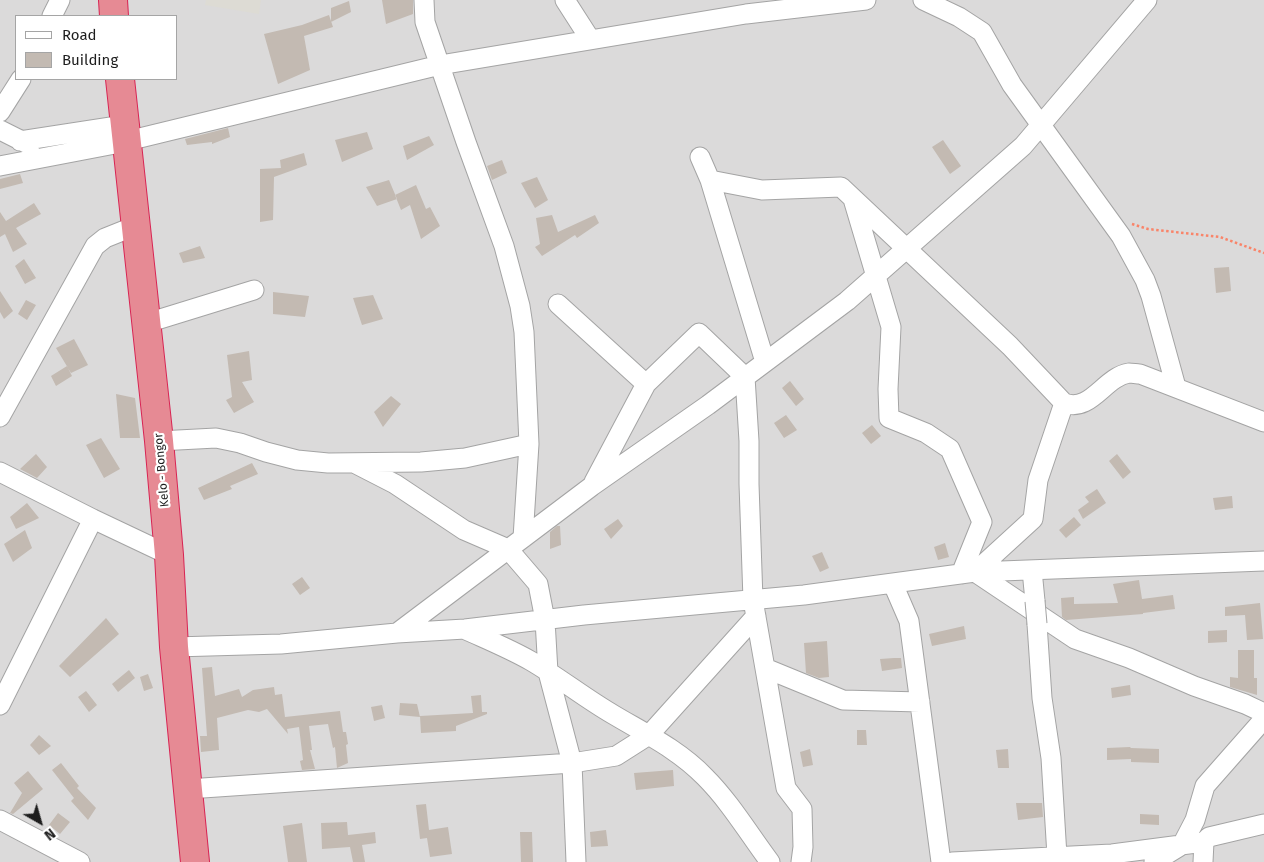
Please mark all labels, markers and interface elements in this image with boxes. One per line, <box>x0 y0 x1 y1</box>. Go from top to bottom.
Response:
legend <box>15 15 178 80</box>
text: Road <box>62 26 97 44</box>
text: Building <box>62 51 118 69</box>
street label: Kelo - Bongor <box>152 432 172 508</box>
north arrow <box>15 797 65 847</box>
text: N <box>41 825 58 844</box>

